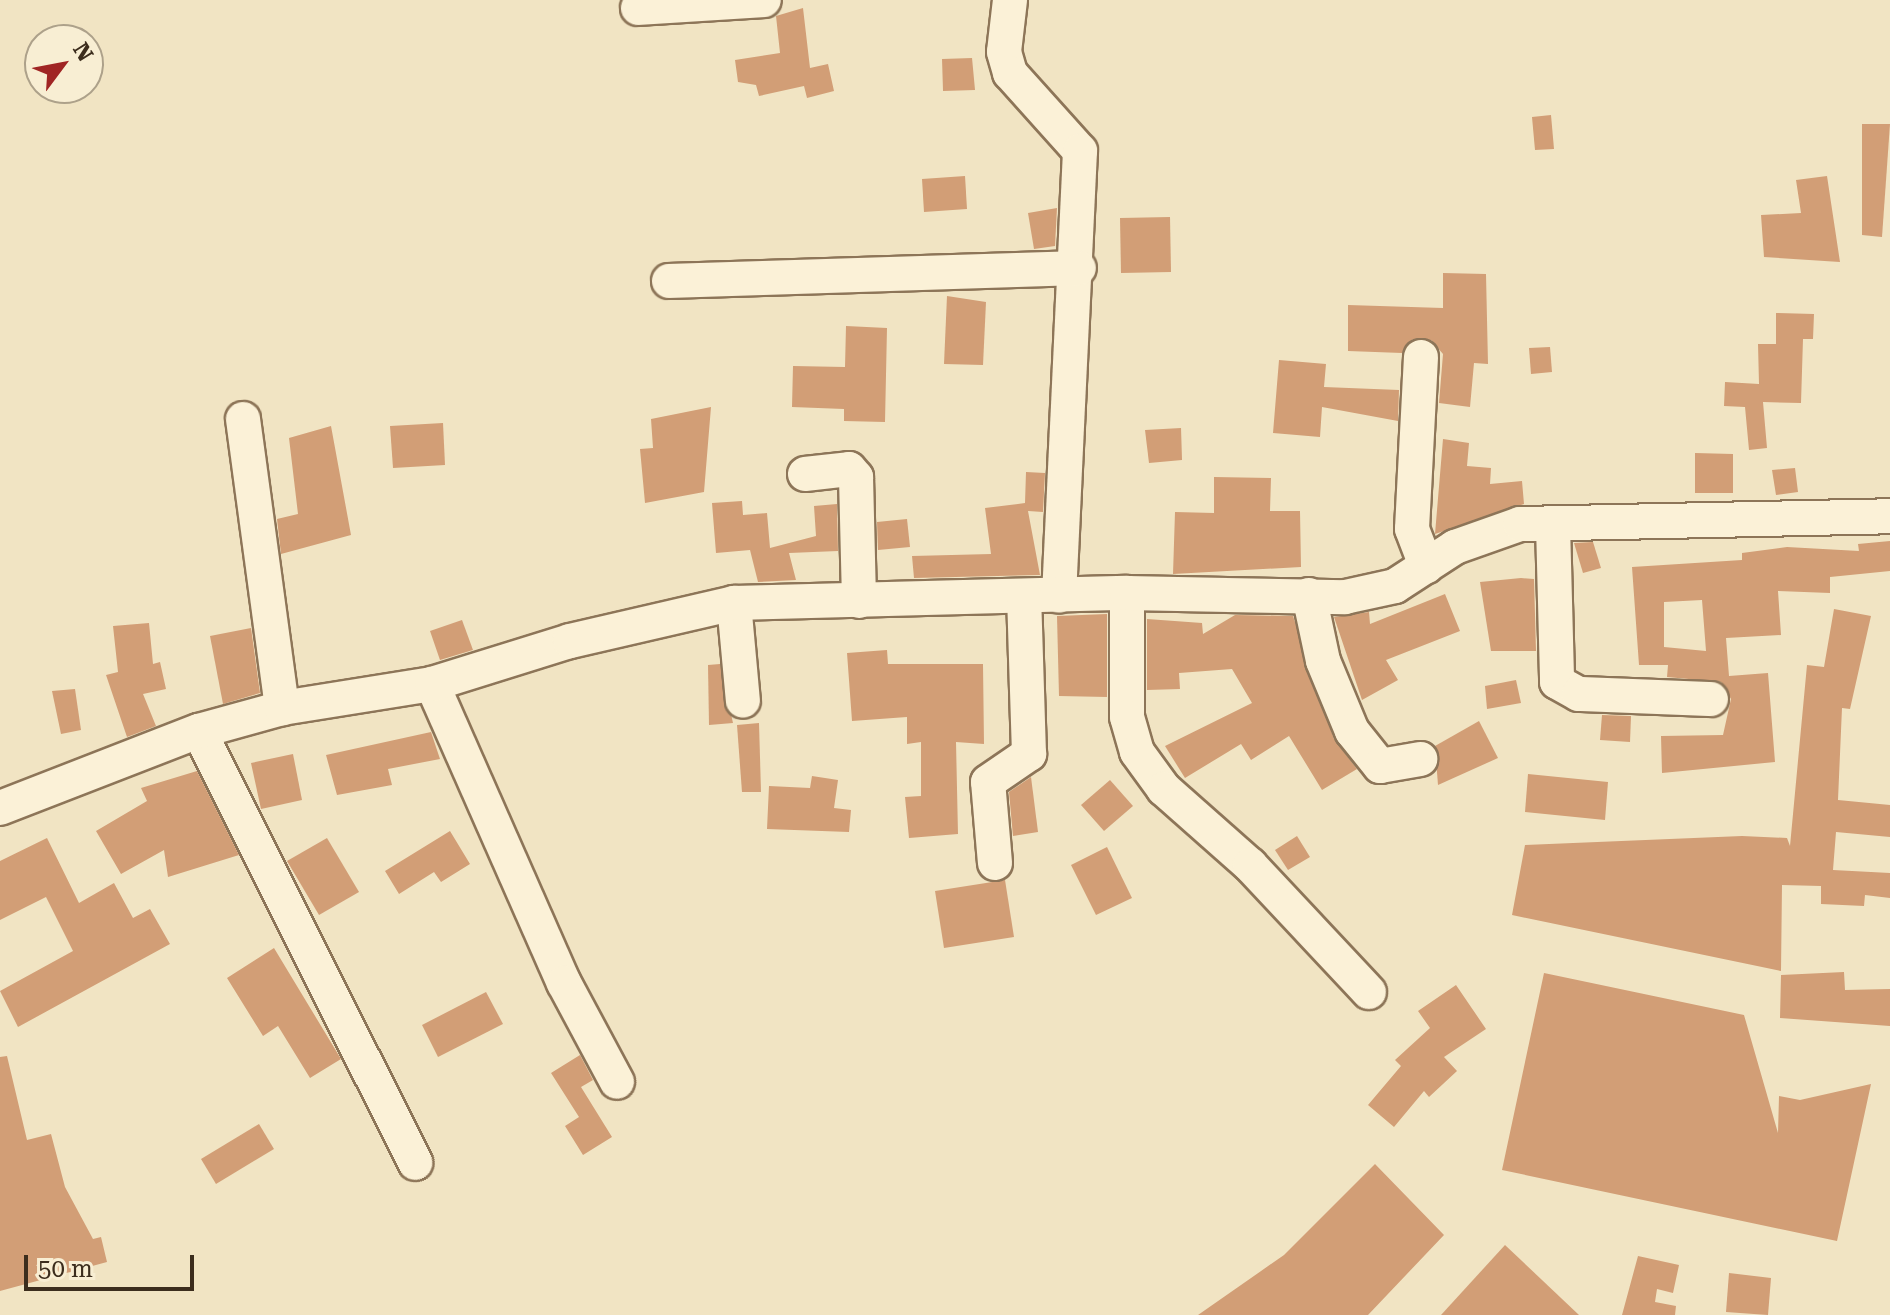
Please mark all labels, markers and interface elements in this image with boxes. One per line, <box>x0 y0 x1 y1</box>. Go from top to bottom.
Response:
north arrow <box>24 24 104 104</box>
text: N <box>68 38 98 66</box>
scale bar <box>28 1239 198 1289</box>
text: 50 m <box>38 1255 93 1283</box>

